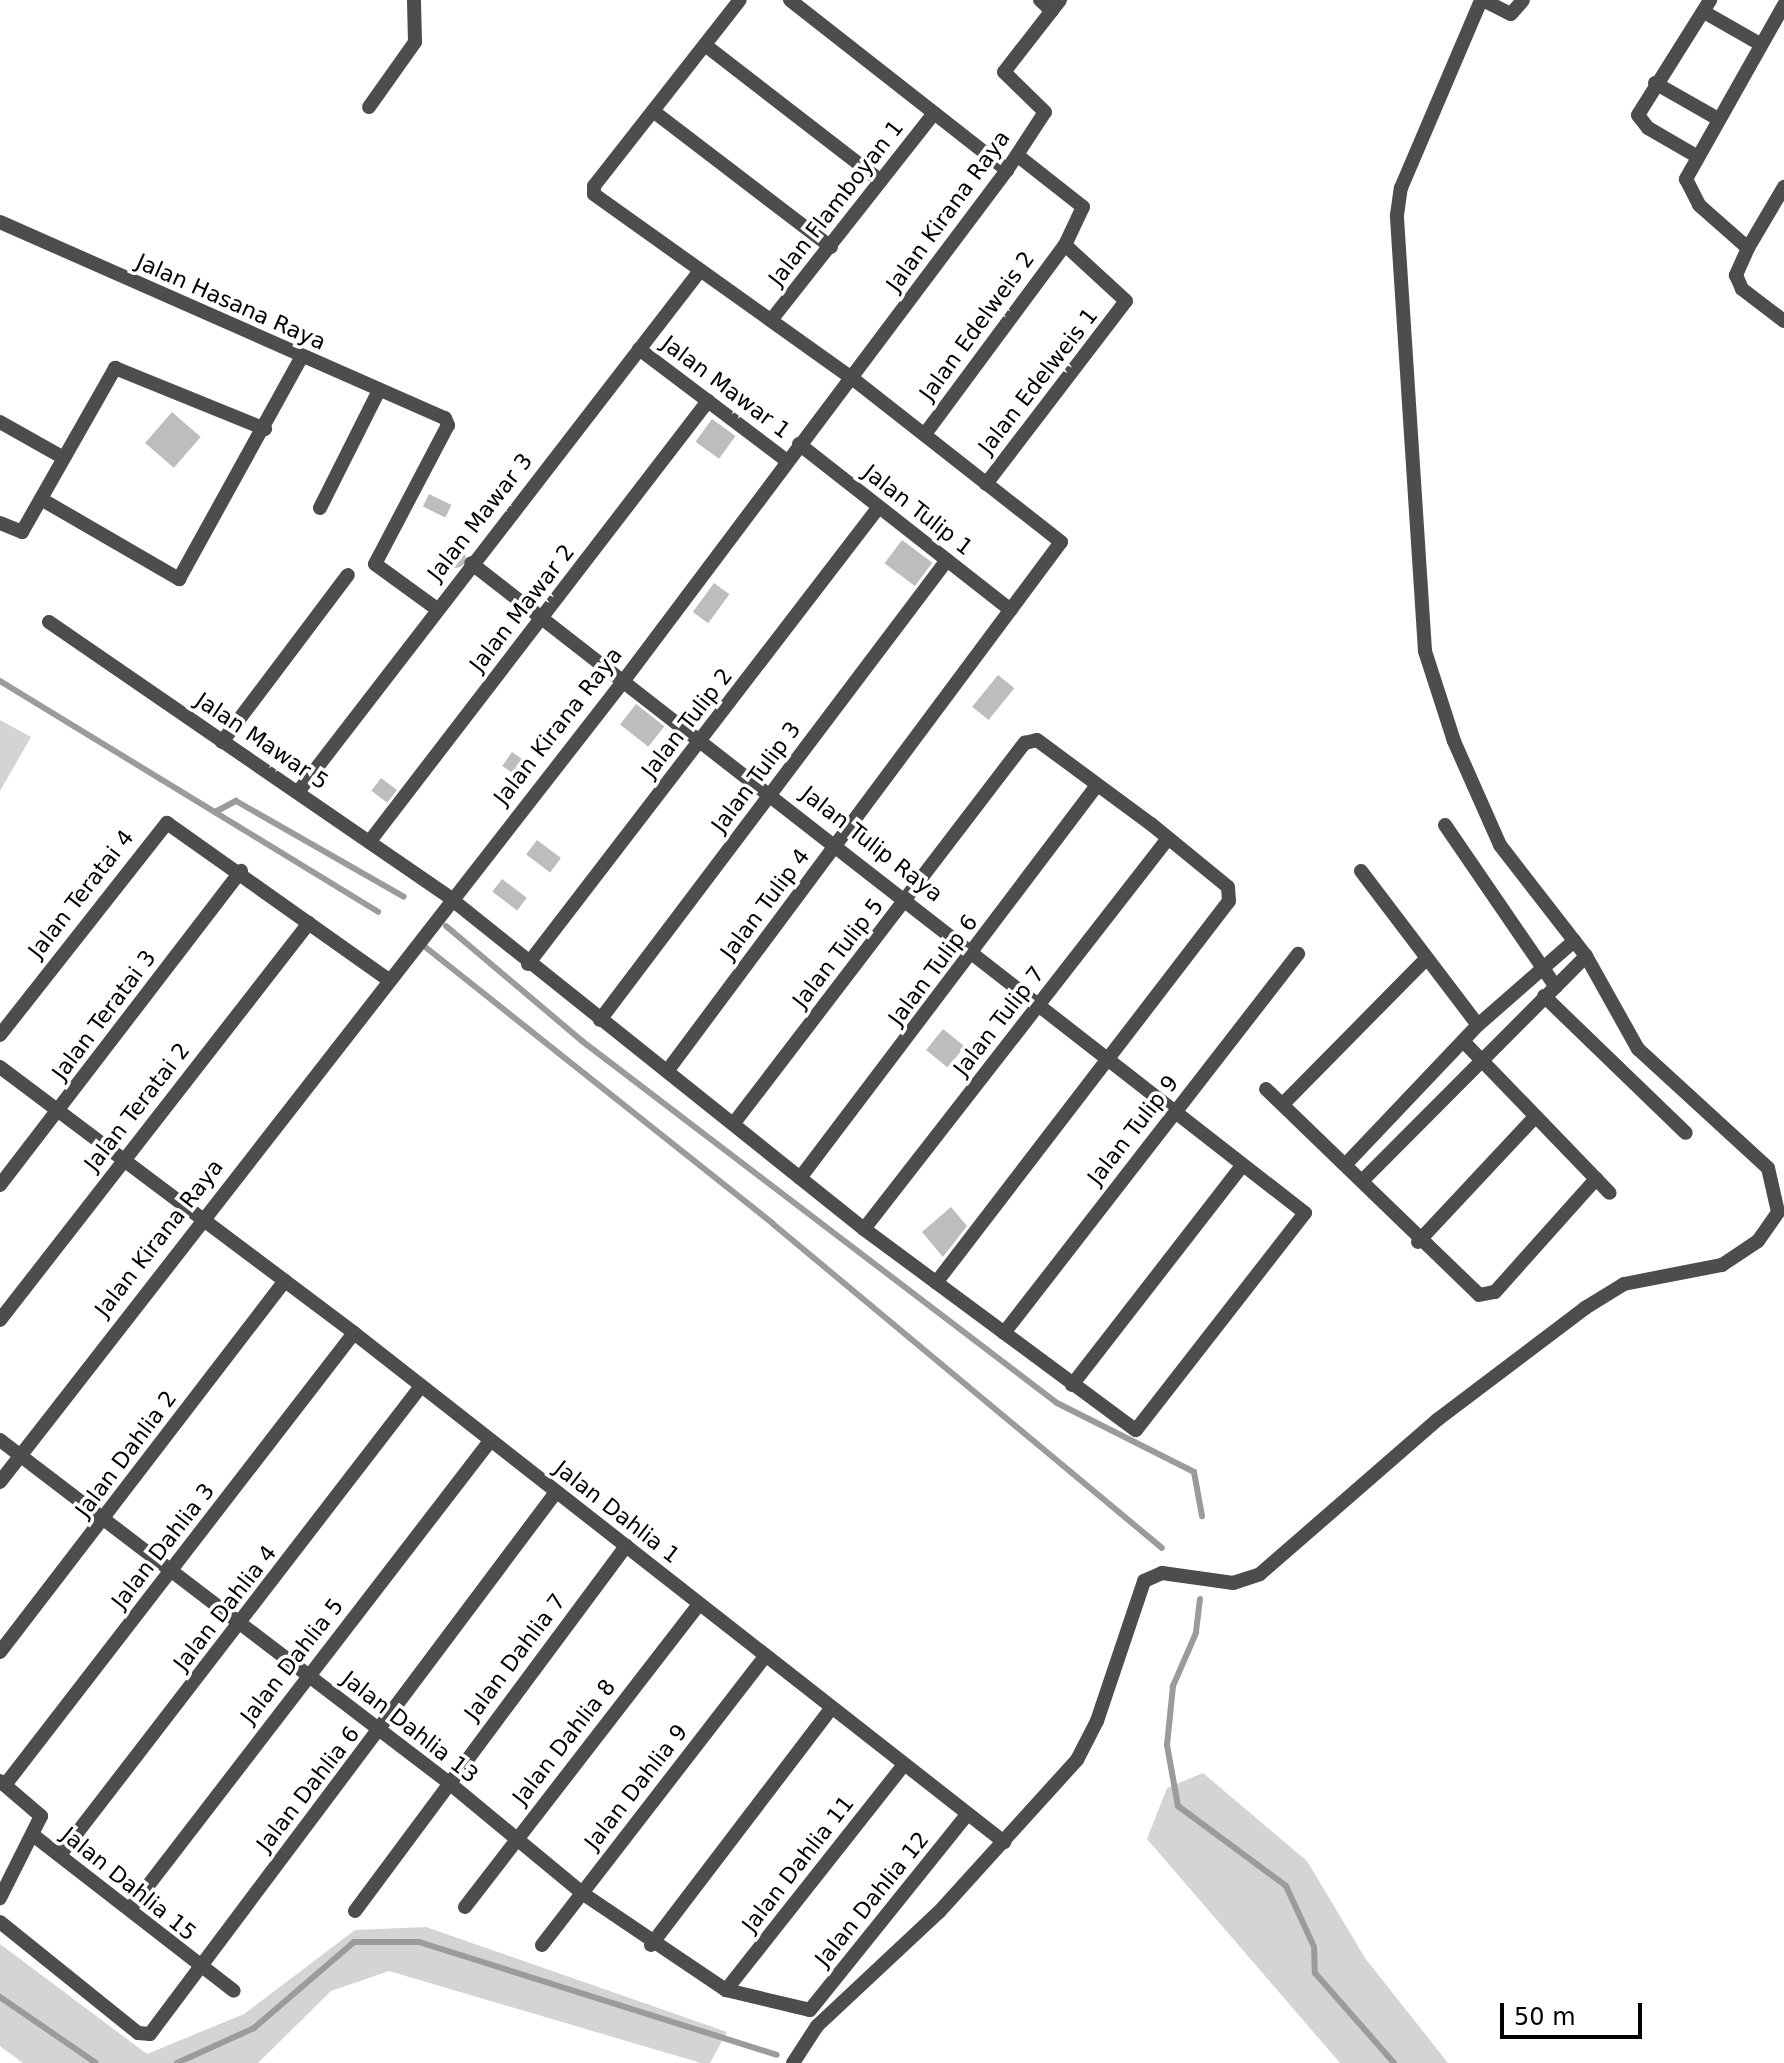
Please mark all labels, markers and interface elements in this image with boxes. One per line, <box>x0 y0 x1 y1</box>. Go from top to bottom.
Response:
street label: Jalan Flamboyan 1 <box>763 115 909 291</box>
street label: Jalan Kirana Raya <box>881 125 1015 297</box>
street label: Jalan Edelweis 2 <box>914 246 1040 406</box>
street label: Jalan Hasana Raya <box>132 248 330 356</box>
street label: Jalan Edelweis 1 <box>973 303 1103 459</box>
street label: Jalan Mawar 1 <box>656 330 796 444</box>
street label: Jalan Mawar 3 <box>422 448 538 586</box>
street label: Jalan Tulip 1 <box>858 459 978 561</box>
street label: Jalan Mawar 2 <box>464 539 580 677</box>
street label: Jalan Kirana Raya <box>488 642 628 810</box>
street label: Jalan Tulip 2 <box>636 663 738 783</box>
street label: Jalan Mawar 5 <box>191 687 333 795</box>
street label: Jalan Tulip 3 <box>706 716 806 838</box>
street label: Jalan Tulip Raya <box>796 780 948 908</box>
street label: Jalan Teratai 4 <box>23 825 139 963</box>
street label: Jalan Tulip 4 <box>715 843 815 965</box>
street label: Jalan Tulip 5 <box>787 893 889 1013</box>
street label: Jalan Tulip 6 <box>883 909 983 1031</box>
street label: Jalan Teratai 3 <box>47 945 161 1085</box>
street label: Jalan Tulip 7 <box>948 961 1050 1081</box>
street label: Jalan Teratai 2 <box>79 1038 195 1176</box>
street label: Jalan Tulip 9 <box>1082 1070 1184 1190</box>
street label: Jalan Kirana Raya <box>89 1154 229 1322</box>
street label: Jalan Dahlia 2 <box>70 1386 182 1522</box>
street label: Jalan Dahlia 1 <box>549 1455 685 1569</box>
street label: Jalan Dahlia 3 <box>106 1478 220 1614</box>
street label: Jalan Dahlia 4 <box>168 1540 282 1676</box>
street label: Jalan Dahlia 7 <box>459 1589 571 1725</box>
street label: Jalan Dahlia 5 <box>235 1593 349 1729</box>
street label: Jalan Dahlia 13 <box>337 1666 483 1788</box>
street label: Jalan Dahlia 8 <box>507 1674 621 1810</box>
street label: Jalan Dahlia 9 <box>579 1719 693 1855</box>
street label: Jalan Dahlia 6 <box>251 1721 365 1857</box>
street label: Jalan Dahlia 11 <box>737 1791 859 1937</box>
street label: Jalan Dahlia 15 <box>56 1822 202 1946</box>
street label: Jalan Dahlia 12 <box>810 1826 934 1972</box>
scale bar <box>1504 1987 1646 2037</box>
text: 50 m <box>1514 2003 1576 2031</box>

